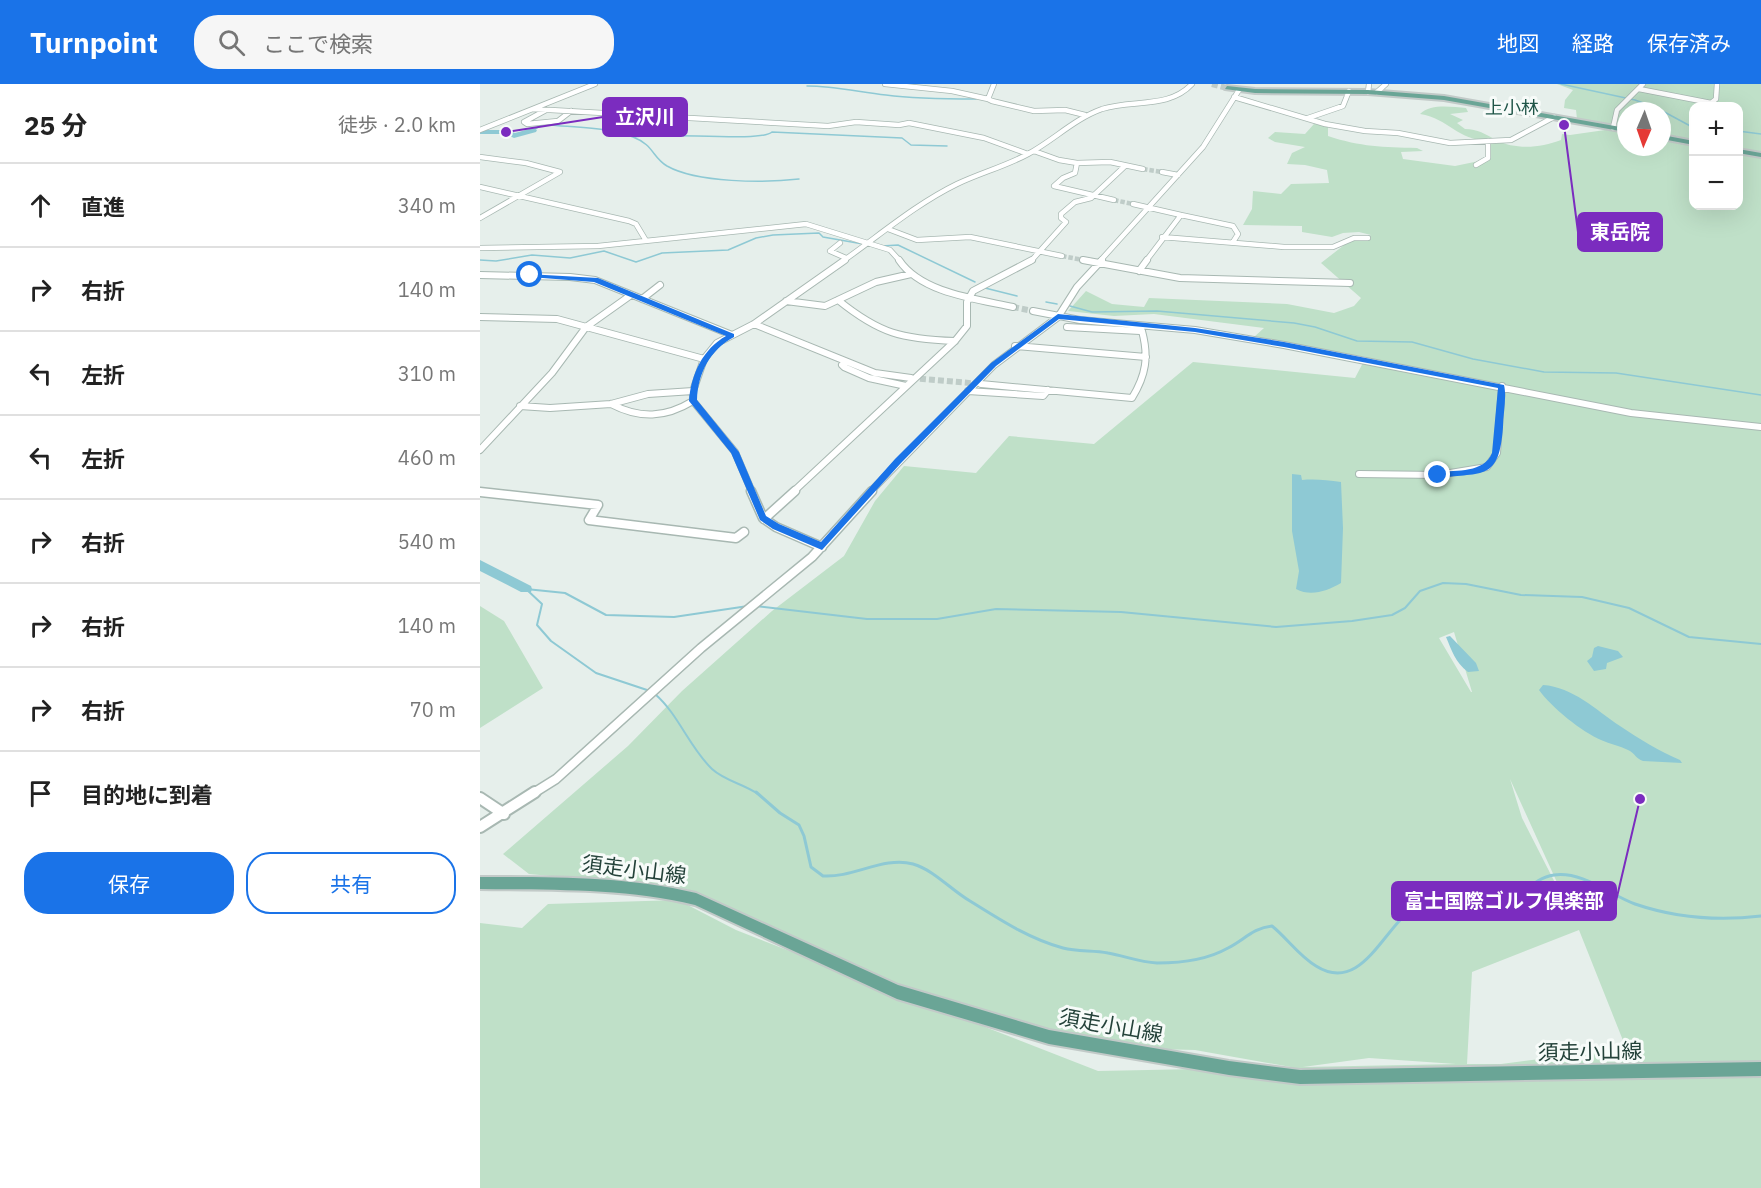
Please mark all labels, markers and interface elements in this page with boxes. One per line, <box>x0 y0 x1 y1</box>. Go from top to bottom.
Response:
search box <box>194 15 614 69</box>
text: Turnpoint <box>30 24 158 61</box>
icon: search <box>215 26 248 59</box>
text: ここで検索 <box>263 29 373 58</box>
text: 地図 <box>1497 29 1539 57</box>
text: 経路 <box>1572 29 1614 57</box>
text: 保存済み <box>1647 29 1731 57</box>
district label: 上小林 <box>1485 96 1539 119</box>
callout: 立沢川 <box>603 98 687 136</box>
north arrow <box>1617 102 1671 156</box>
map controls <box>1689 102 1743 210</box>
button: + <box>1689 102 1743 156</box>
text: 立沢川 <box>615 103 675 130</box>
text: 25 分 <box>24 108 87 142</box>
text: 徒歩 · 2.0 km <box>338 111 456 138</box>
button: − <box>1689 156 1743 210</box>
icon: ahead <box>24 189 57 222</box>
text: 直進 <box>81 192 125 221</box>
text: 340 m <box>398 192 456 219</box>
callout: 東岳院 <box>1578 213 1662 251</box>
text: 東岳院 <box>1590 218 1650 245</box>
route start <box>516 261 542 287</box>
icon: right <box>24 273 57 306</box>
text: 右折 <box>81 276 125 305</box>
text: 140 m <box>398 276 456 303</box>
icon: left <box>24 357 57 390</box>
text: 左折 <box>81 360 125 389</box>
text: 310 m <box>398 360 456 387</box>
icon: left <box>24 441 57 474</box>
text: 左折 <box>81 444 125 473</box>
text: 460 m <box>398 444 456 471</box>
route end <box>1424 461 1450 487</box>
icon: right <box>24 525 57 558</box>
text: 右折 <box>81 528 125 557</box>
text: 540 m <box>398 528 456 555</box>
icon: right <box>24 609 57 642</box>
text: 右折 <box>81 612 125 641</box>
text: 140 m <box>398 612 456 639</box>
icon: right <box>24 693 57 726</box>
text: 右折 <box>81 696 125 725</box>
text: 70 m <box>410 696 456 723</box>
icon: arrive <box>24 777 57 810</box>
text: 目的地に到着 <box>81 780 213 809</box>
street label: 須走小山線 <box>580 849 688 889</box>
button: 保存 <box>24 852 234 914</box>
button: 共有 <box>246 852 456 914</box>
callout: 富士国際ゴルフ倶楽部 <box>1392 882 1616 920</box>
text: 富士国際ゴルフ倶楽部 <box>1404 887 1604 914</box>
street label: 須走小山線 <box>1057 1002 1165 1048</box>
street label: 須走小山線 <box>1537 1036 1643 1066</box>

